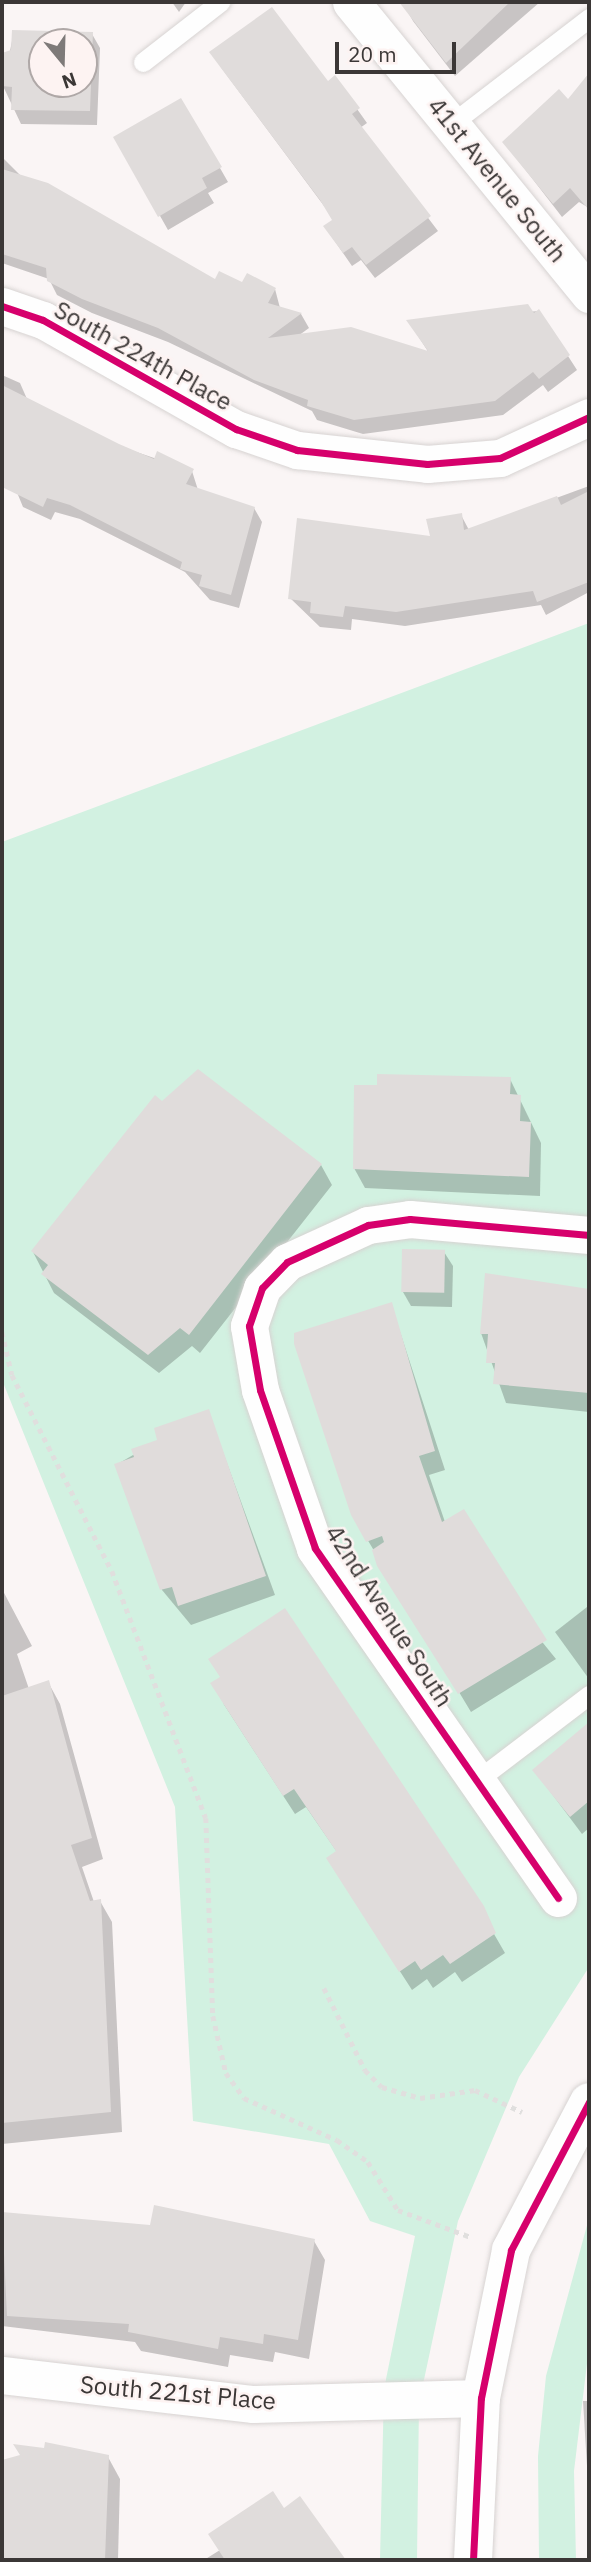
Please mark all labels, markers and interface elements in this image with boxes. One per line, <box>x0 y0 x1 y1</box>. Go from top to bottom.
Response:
north arrow <box>28 28 98 98</box>
scale bar <box>339 28 460 72</box>
text: 20 m <box>348 40 397 68</box>
text: N <box>59 67 80 95</box>
street label: 41st Avenue South <box>422 92 572 268</box>
street label: South 224th Place <box>49 295 237 417</box>
street label: 42nd Avenue South <box>319 1520 459 1712</box>
street label: South 221st Place <box>79 2370 277 2416</box>

